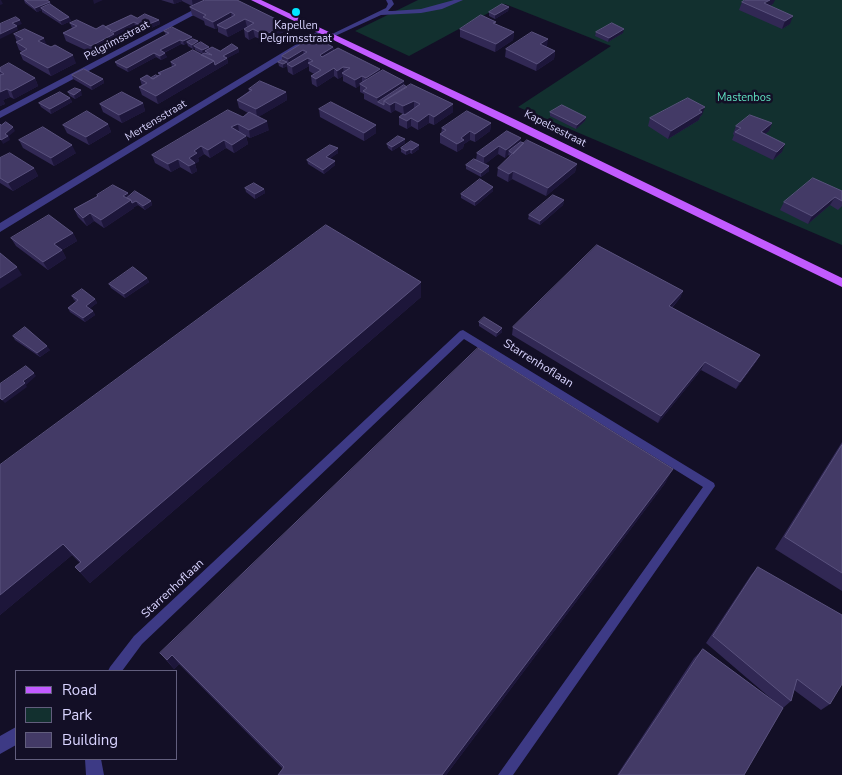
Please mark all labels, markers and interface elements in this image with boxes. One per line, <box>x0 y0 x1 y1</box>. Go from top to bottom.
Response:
marker: Kapellen Pelgrimsstraat <box>290 6 302 18</box>
street label: Pelgrimsstraat <box>82 18 152 64</box>
place label: Kapellen Pelgrimsstraat <box>260 19 332 45</box>
park label: Mastenbos <box>717 91 771 105</box>
street label: Mertensstraat <box>123 98 189 144</box>
street label: Kapelsestraat <box>522 108 588 150</box>
street label: Starrenhoflaan <box>500 337 576 391</box>
street label: Starrenhoflaan <box>139 556 207 622</box>
legend <box>15 670 178 760</box>
text: Road <box>62 680 97 700</box>
text: Park <box>62 705 92 725</box>
text: Building <box>62 730 118 750</box>

